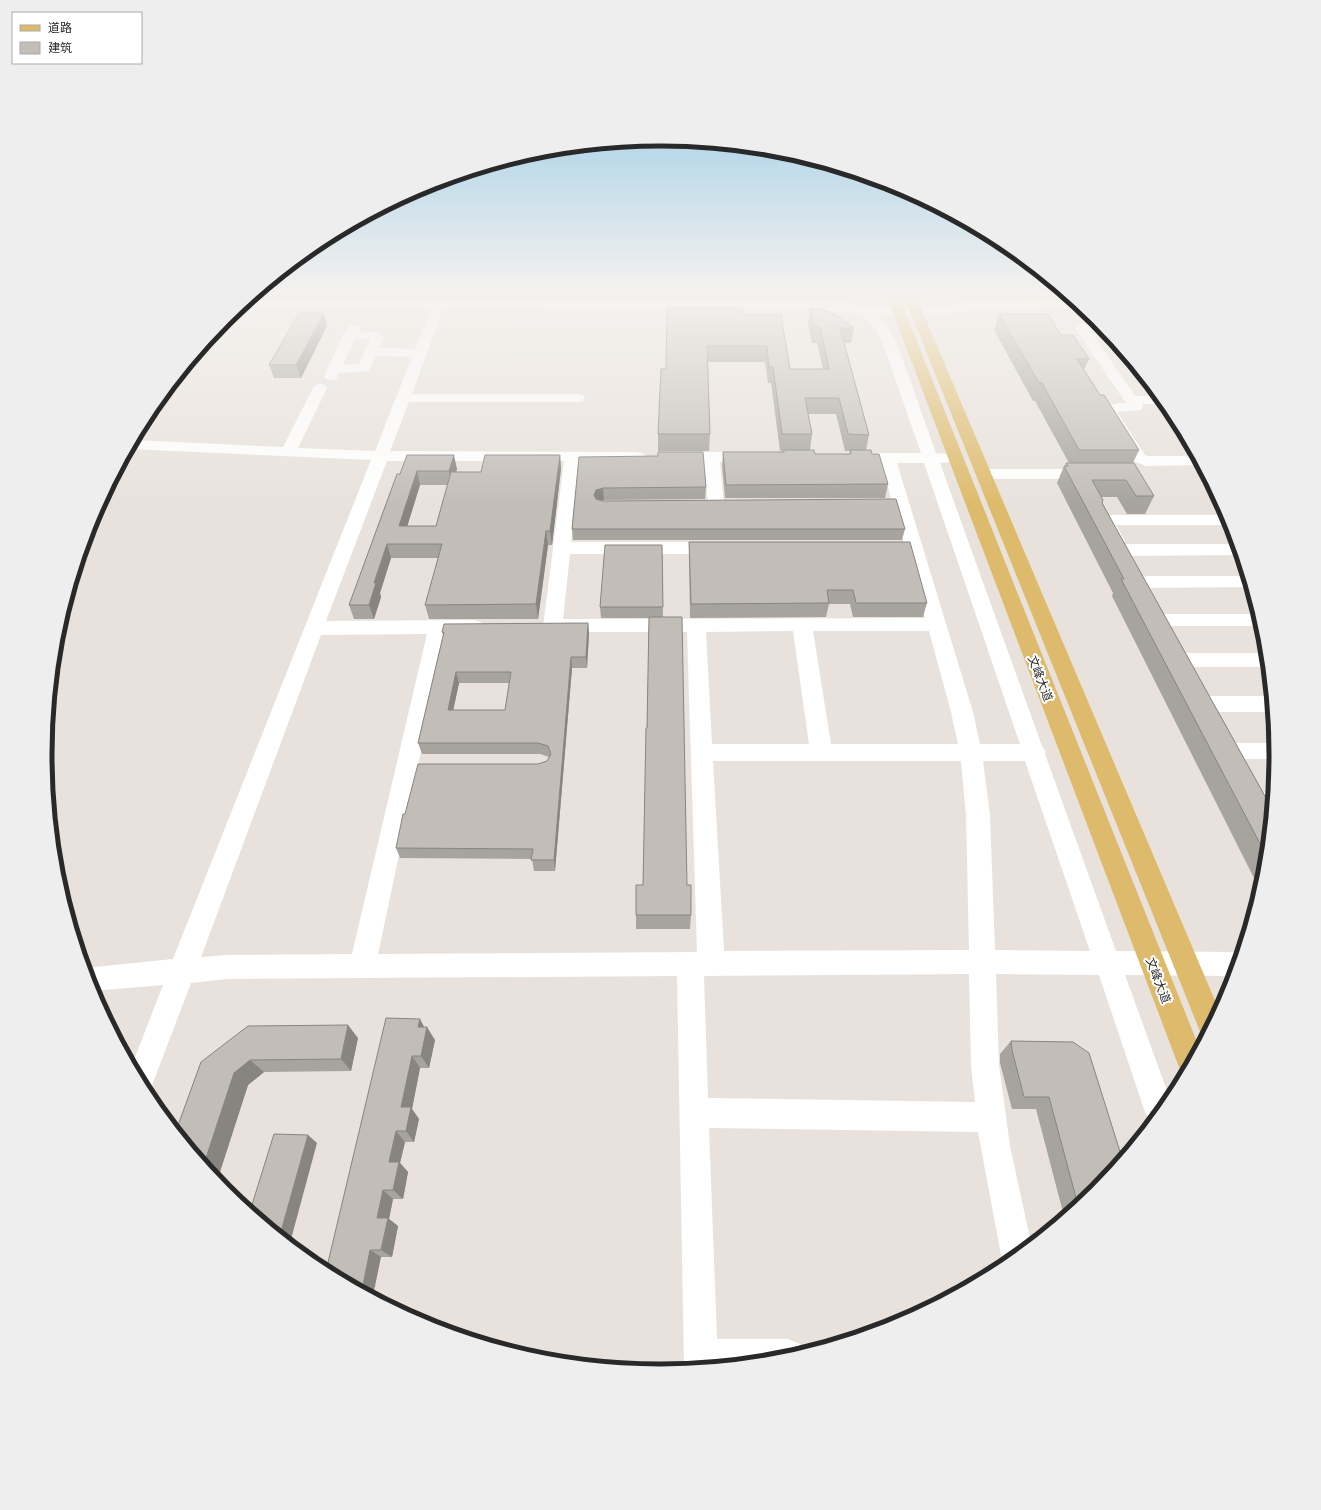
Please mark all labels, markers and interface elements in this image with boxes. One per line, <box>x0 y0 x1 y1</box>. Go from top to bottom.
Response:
legend <box>12 12 142 64</box>
text: 道路 <box>48 20 72 34</box>
text: 建筑 <box>48 40 72 54</box>
street label: 文峰大道 <box>1026 653 1056 703</box>
street label: 文峰大道 <box>1144 955 1174 1005</box>

